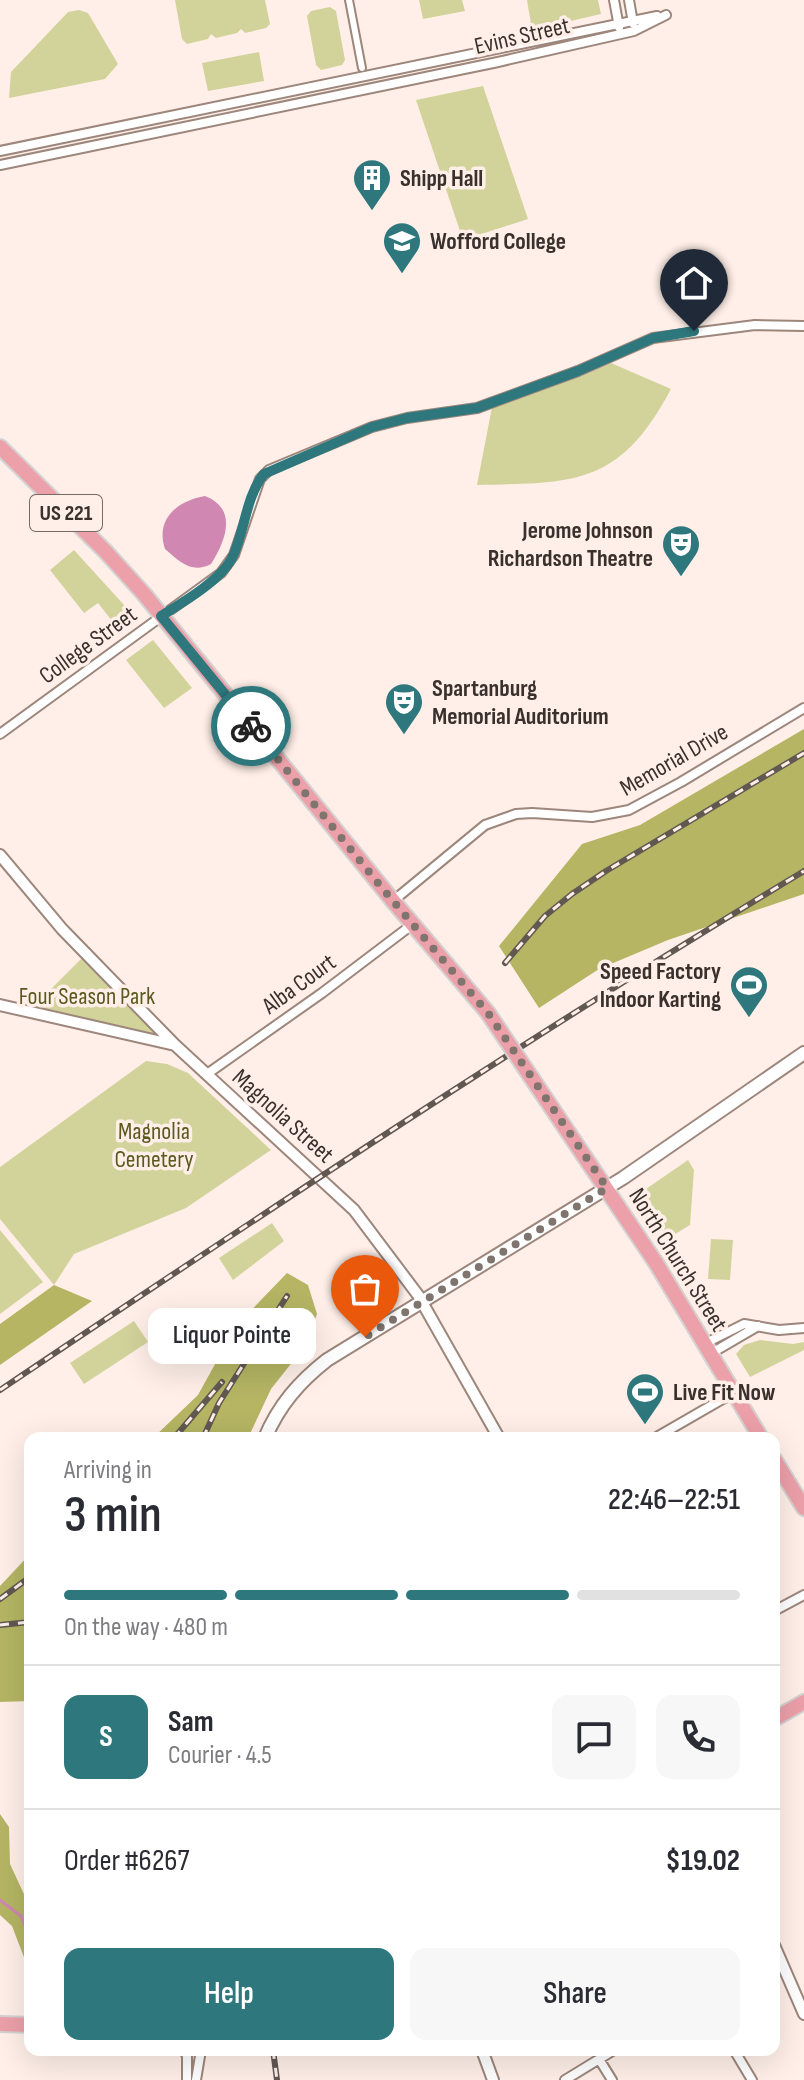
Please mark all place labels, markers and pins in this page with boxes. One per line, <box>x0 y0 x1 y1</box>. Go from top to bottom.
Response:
building icon: Shipp Hall <box>351 157 393 212</box>
place label: Shipp Hall <box>400 164 483 193</box>
school or university icon: Wofford College <box>381 220 423 275</box>
place label: Wofford College <box>430 227 566 256</box>
pin <box>660 249 728 331</box>
place label: Jerome Johnson Richardson Theatre <box>488 516 653 573</box>
theatre icon: Jerome Johnson Richardson Theatre <box>660 523 702 578</box>
place label: Spartanburg Memorial Auditorium <box>432 674 609 731</box>
theatre icon: Spartanburg Memorial Auditorium <box>383 681 425 736</box>
place label: Speed Factory Indoor Karting <box>600 957 721 1014</box>
sports icon: Speed Factory Indoor Karting <box>728 964 770 1019</box>
pin <box>331 1255 399 1337</box>
callout: Liquor Pointe <box>149 1309 317 1365</box>
sports icon: Live Fit Now <box>624 1371 666 1426</box>
place label: Live Fit Now <box>673 1378 776 1407</box>

